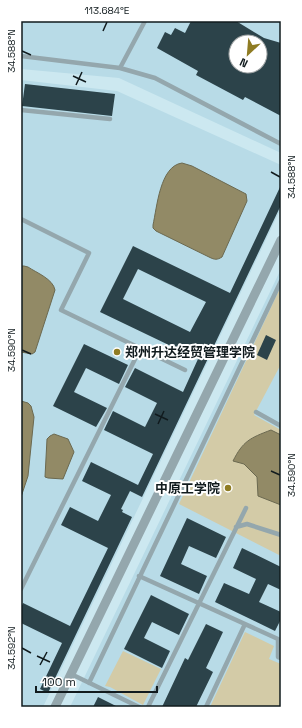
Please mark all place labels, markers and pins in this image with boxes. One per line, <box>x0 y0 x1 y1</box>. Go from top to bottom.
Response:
place label: 郑州升达经贸管理学院 <box>125 344 255 361</box>
marker: 郑州升达经贸管理学院 <box>112 347 122 357</box>
place label: 中原工学院 <box>155 480 220 497</box>
marker: 中原工学院 <box>223 483 233 493</box>

